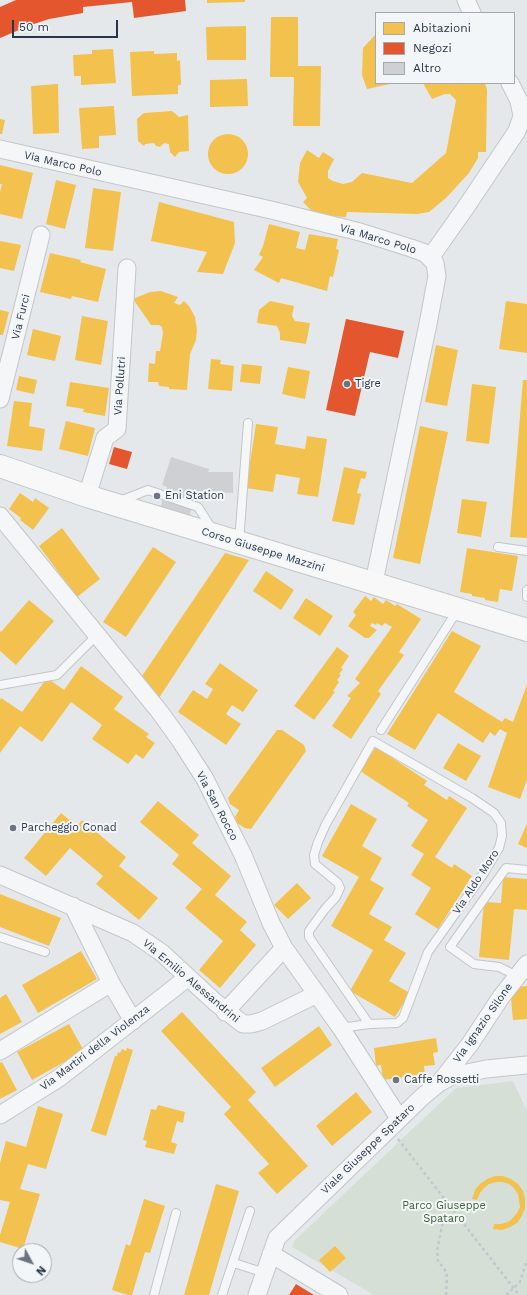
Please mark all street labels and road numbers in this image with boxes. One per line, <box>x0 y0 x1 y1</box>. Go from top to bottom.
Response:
street label: Via Marco Polo <box>23 149 103 179</box>
street label: Via Marco Polo <box>338 221 418 257</box>
street label: Via Furci <box>9 293 33 341</box>
street label: Via Pollutri <box>111 356 129 416</box>
street label: Corso Giuseppe Mazzini <box>200 525 326 575</box>
street label: Via San Rocco <box>193 769 241 843</box>
street label: Via Aldo Moro <box>450 847 502 917</box>
street label: Via Emilio Alessandrini <box>140 936 242 1026</box>
street label: Via Ignazio Silone <box>451 981 515 1065</box>
street label: Via Martiri della Violenza <box>38 1003 152 1093</box>
street label: Viale Giuseppe Spataro <box>318 1101 418 1197</box>

